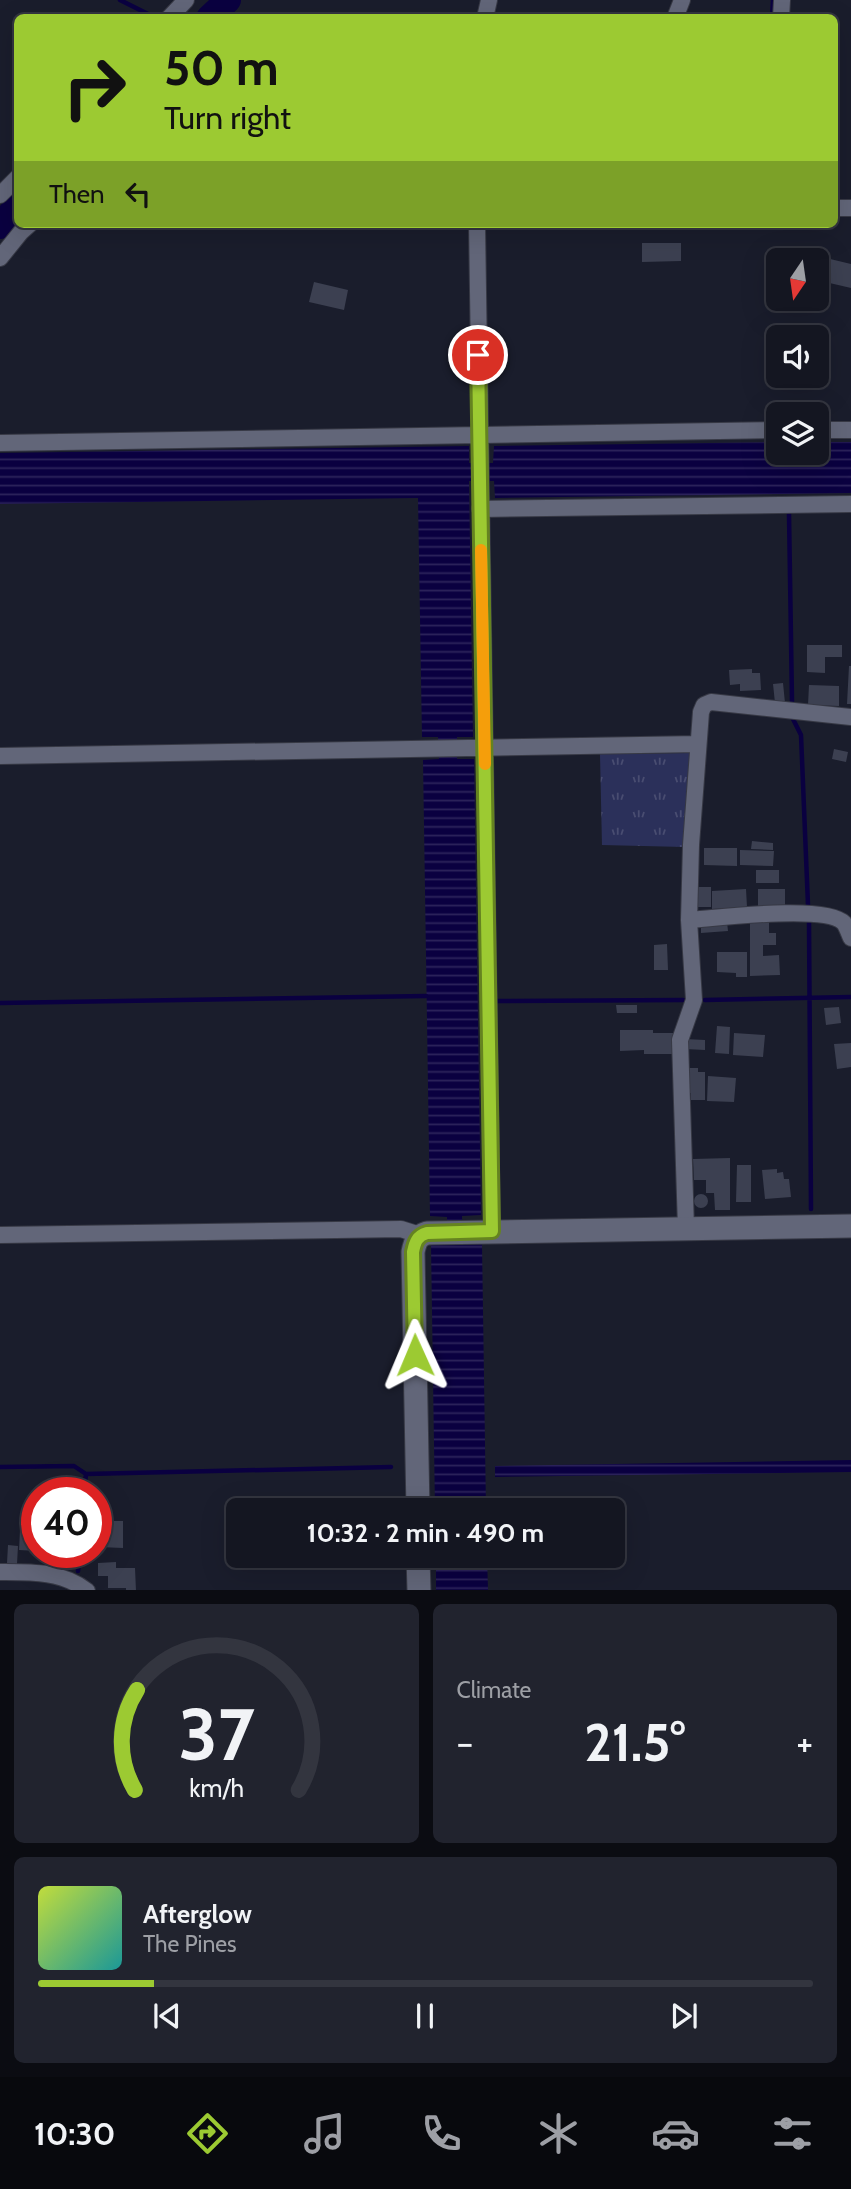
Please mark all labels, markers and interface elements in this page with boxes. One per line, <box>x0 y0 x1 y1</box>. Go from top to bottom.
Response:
text: 50 m <box>164 38 279 97</box>
icon: right <box>49 42 140 133</box>
text: Turn right <box>164 98 291 137</box>
icon: left <box>119 175 157 213</box>
text: Then <box>49 178 105 210</box>
north arrow <box>766 248 830 312</box>
map controls <box>766 248 829 465</box>
pin <box>448 325 508 385</box>
button: sound <box>766 325 829 388</box>
icon: arrive <box>459 336 497 374</box>
button: layers <box>766 402 829 465</box>
position arrow <box>378 1318 452 1392</box>
speed limit sign: 40 <box>21 1477 112 1568</box>
text: 10:32 · 2 min · 490 m <box>307 1517 544 1549</box>
text: Climate <box>457 1676 531 1704</box>
text: 37 <box>178 1690 254 1778</box>
text: 21.5° <box>584 1711 685 1774</box>
text: − <box>457 1719 473 1766</box>
text: + <box>796 1719 813 1766</box>
text: km/h <box>189 1772 244 1802</box>
text: Afterglow <box>143 1898 252 1930</box>
text: The Pines <box>143 1930 237 1958</box>
icon: previous <box>148 1997 186 2035</box>
icon: pause <box>406 1997 444 2035</box>
icon: next <box>665 1997 703 2035</box>
icon: directions <box>183 2109 232 2158</box>
icon: music <box>300 2109 349 2158</box>
icon: phone <box>417 2109 466 2158</box>
icon: climate <box>534 2109 583 2158</box>
icon: car <box>651 2109 700 2158</box>
icon: filters <box>768 2109 817 2158</box>
text: 10:30 <box>34 2114 115 2153</box>

